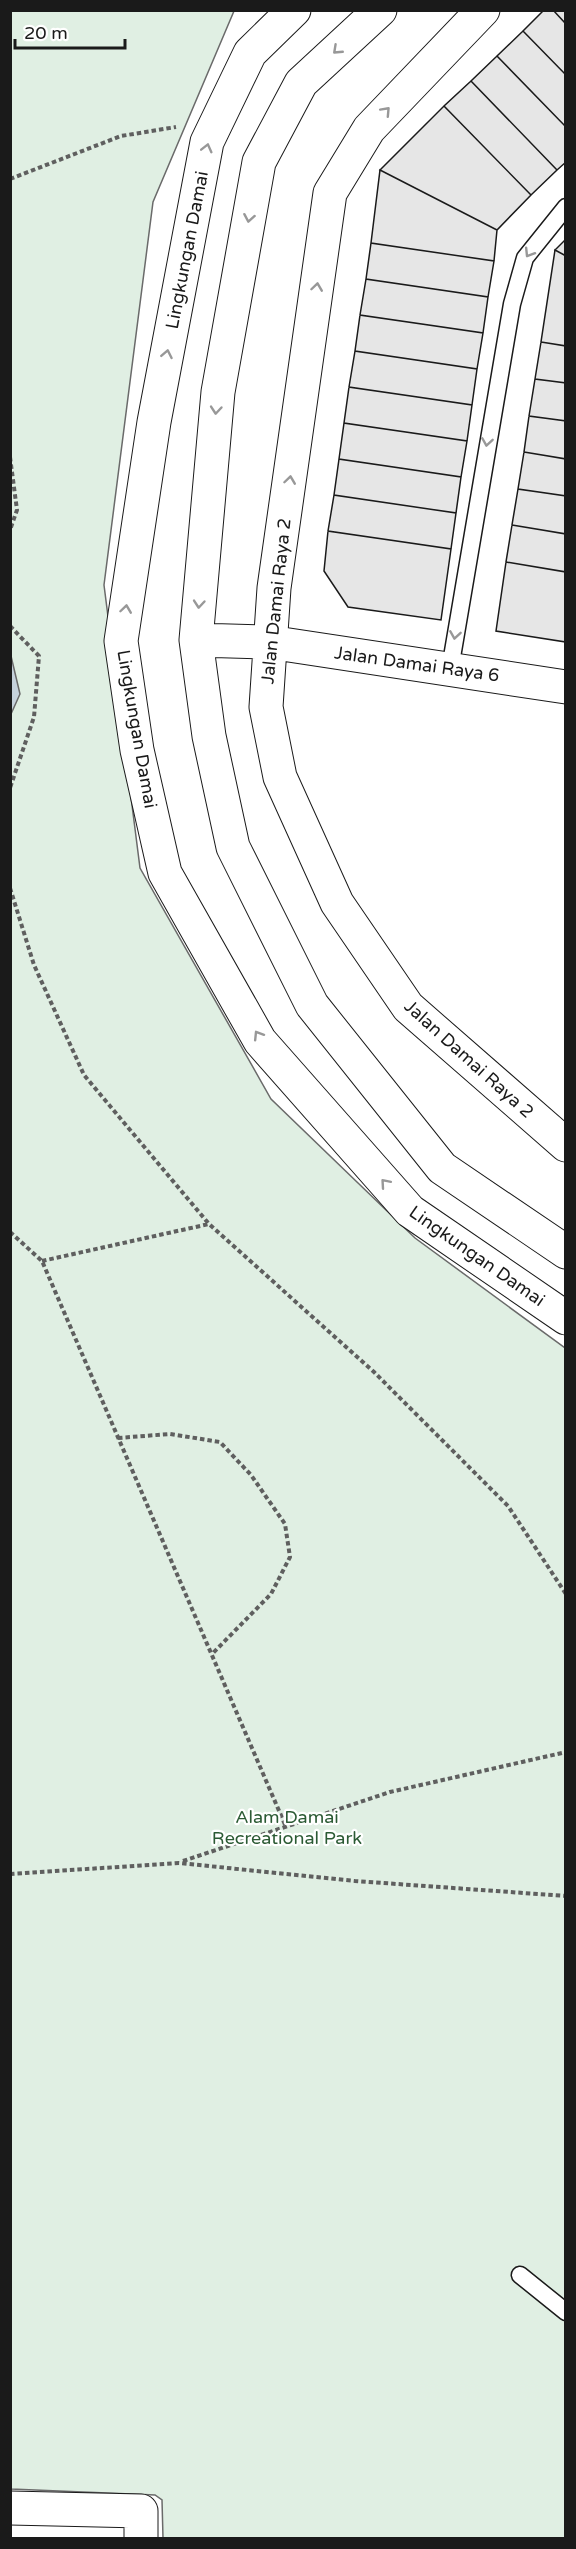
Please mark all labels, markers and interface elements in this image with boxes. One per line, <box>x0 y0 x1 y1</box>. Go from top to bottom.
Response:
scale bar <box>15 12 124 50</box>
text: 20 m <box>24 22 68 44</box>
one-way arrow <box>333 43 343 54</box>
one-way arrow <box>379 107 390 118</box>
one-way arrow <box>199 143 212 153</box>
street label: Lingkungan Damai <box>161 169 213 331</box>
one-way arrow <box>243 213 256 223</box>
one-way arrow <box>525 247 537 257</box>
one-way arrow <box>311 283 323 292</box>
one-way arrow <box>160 349 173 359</box>
one-way arrow <box>210 406 223 415</box>
one-way arrow <box>481 437 494 447</box>
one-way arrow <box>283 476 295 485</box>
street label: Jalan Damai Raya 2 <box>256 517 296 685</box>
one-way arrow <box>193 600 206 609</box>
one-way arrow <box>120 604 132 613</box>
one-way arrow <box>450 630 462 640</box>
street label: Jalan Damai Raya 6 <box>333 642 501 686</box>
street label: Lingkungan Damai <box>112 648 162 810</box>
street label: Jalan Damai Raya 2 <box>400 995 538 1123</box>
one-way arrow <box>253 1031 265 1041</box>
one-way arrow <box>381 1179 392 1190</box>
street label: Lingkungan Damai <box>405 1201 549 1311</box>
park label: Alam Damai Recreational Park <box>212 1806 362 1849</box>

